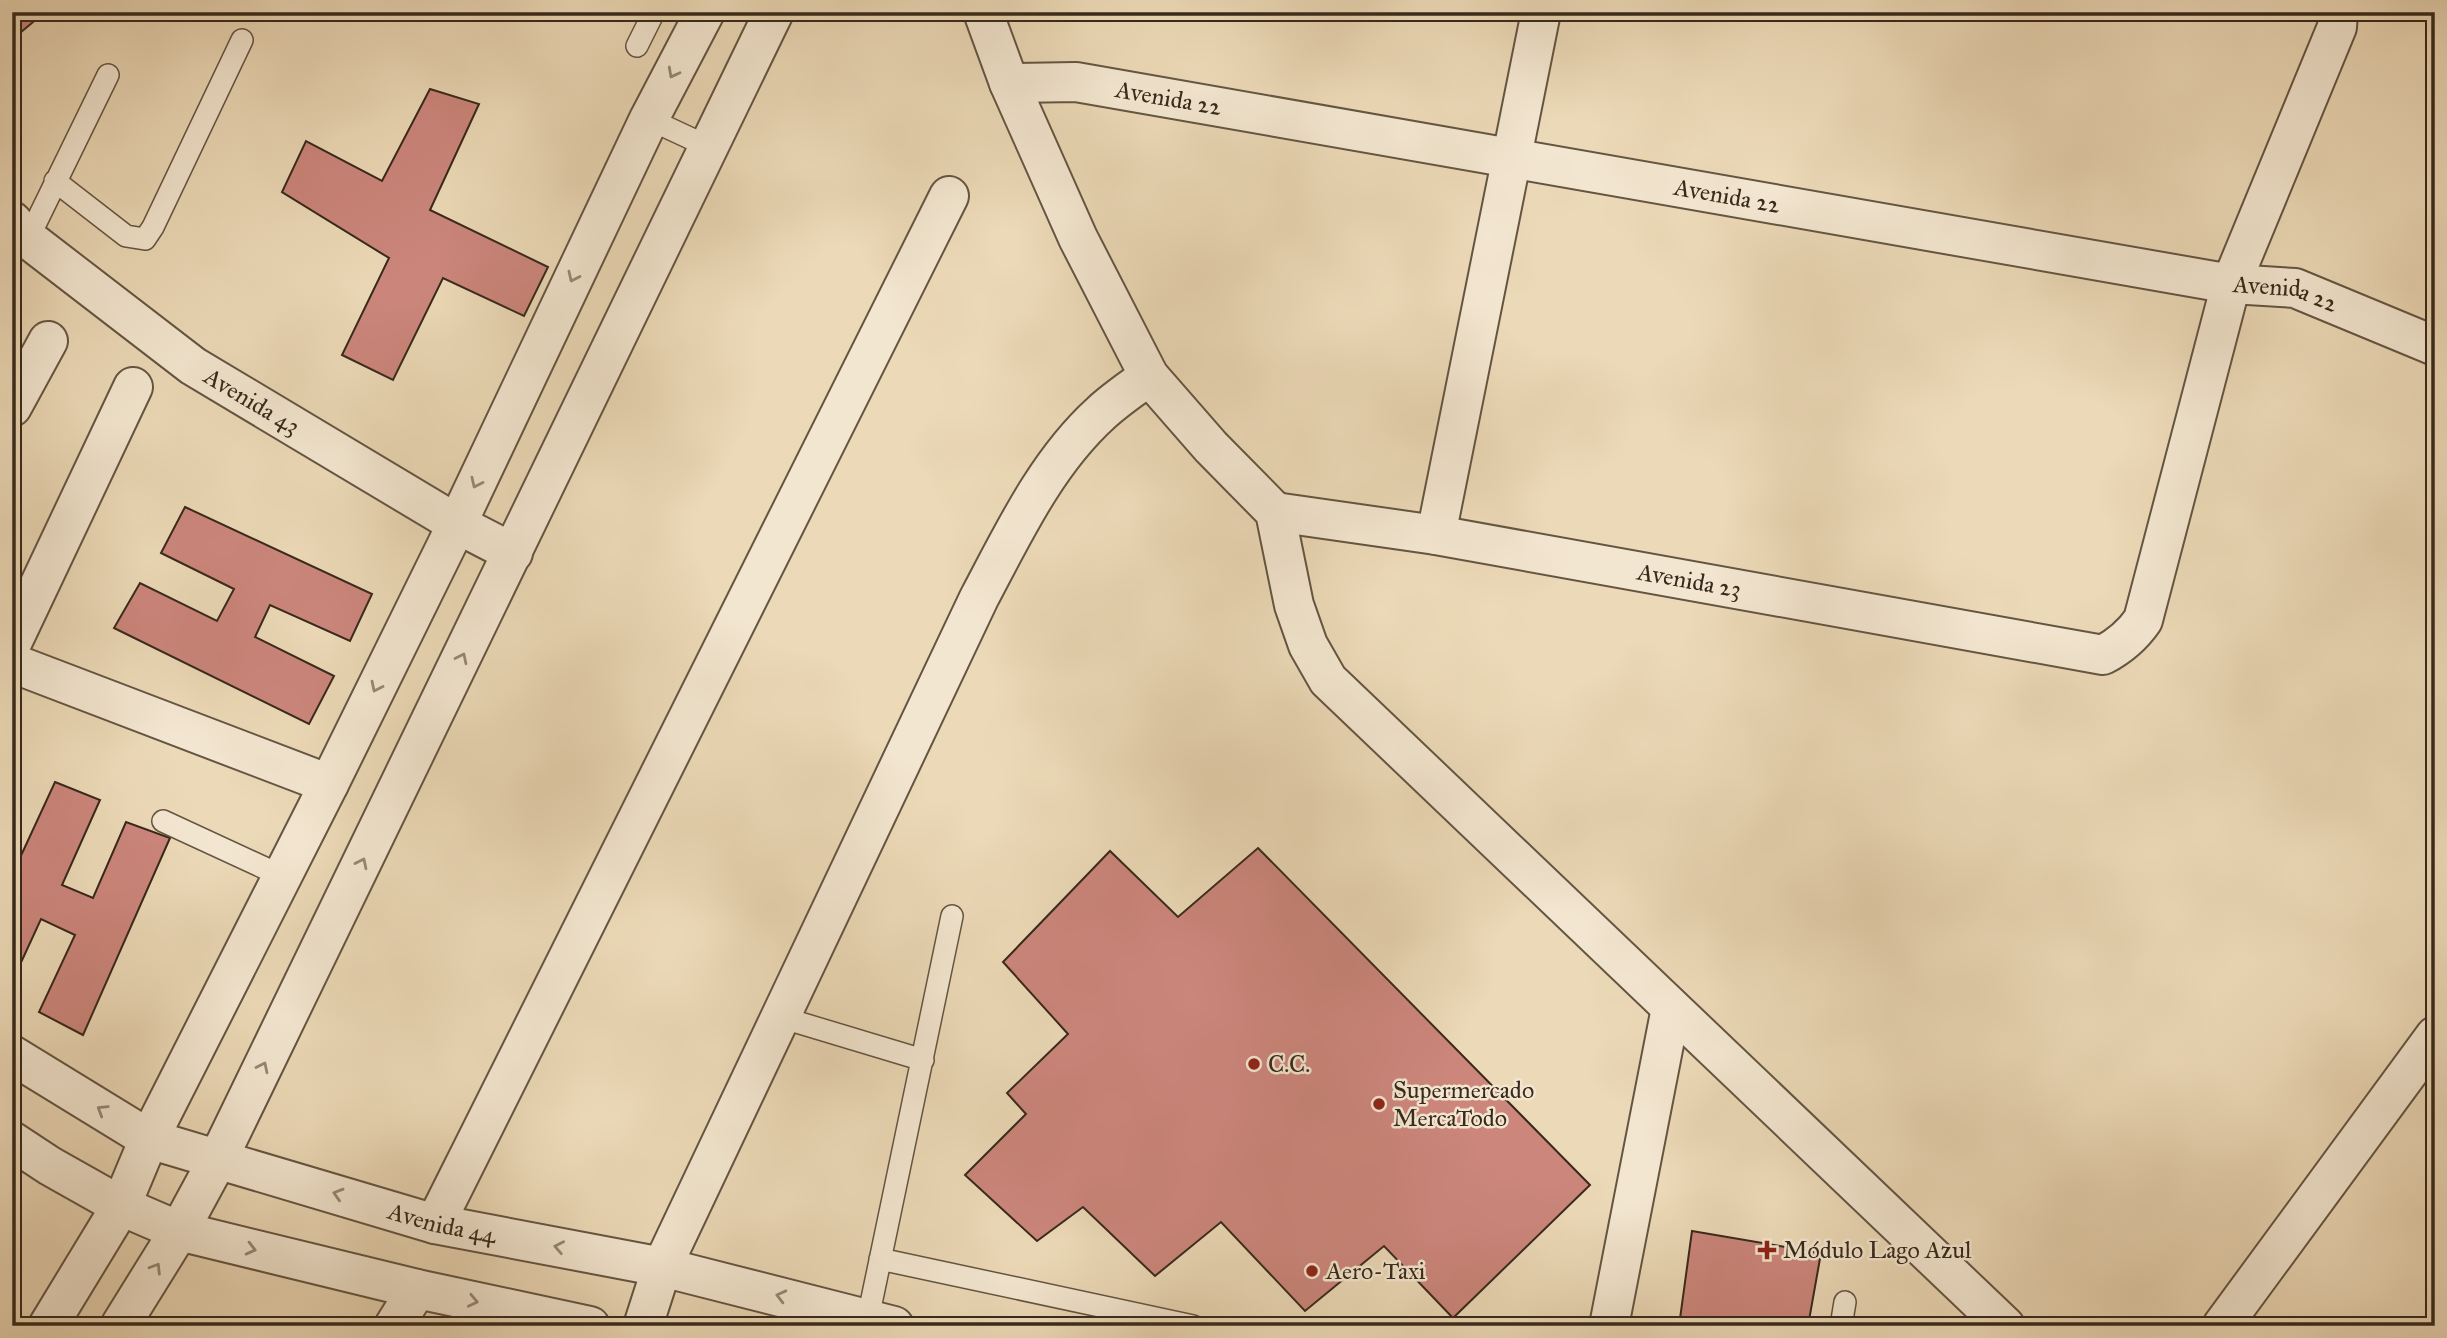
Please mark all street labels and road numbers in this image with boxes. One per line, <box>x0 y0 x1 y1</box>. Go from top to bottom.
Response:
street label: Avenida 22 <box>1112 74 1224 122</box>
street label: Avenida 22 <box>1671 172 1783 220</box>
street label: Avenida 22 <box>2231 269 2342 319</box>
street label: Avenida 43 <box>198 361 305 441</box>
street label: Avenida 23 <box>1634 556 1744 605</box>
street label: Avenida 44 <box>384 1196 499 1250</box>

